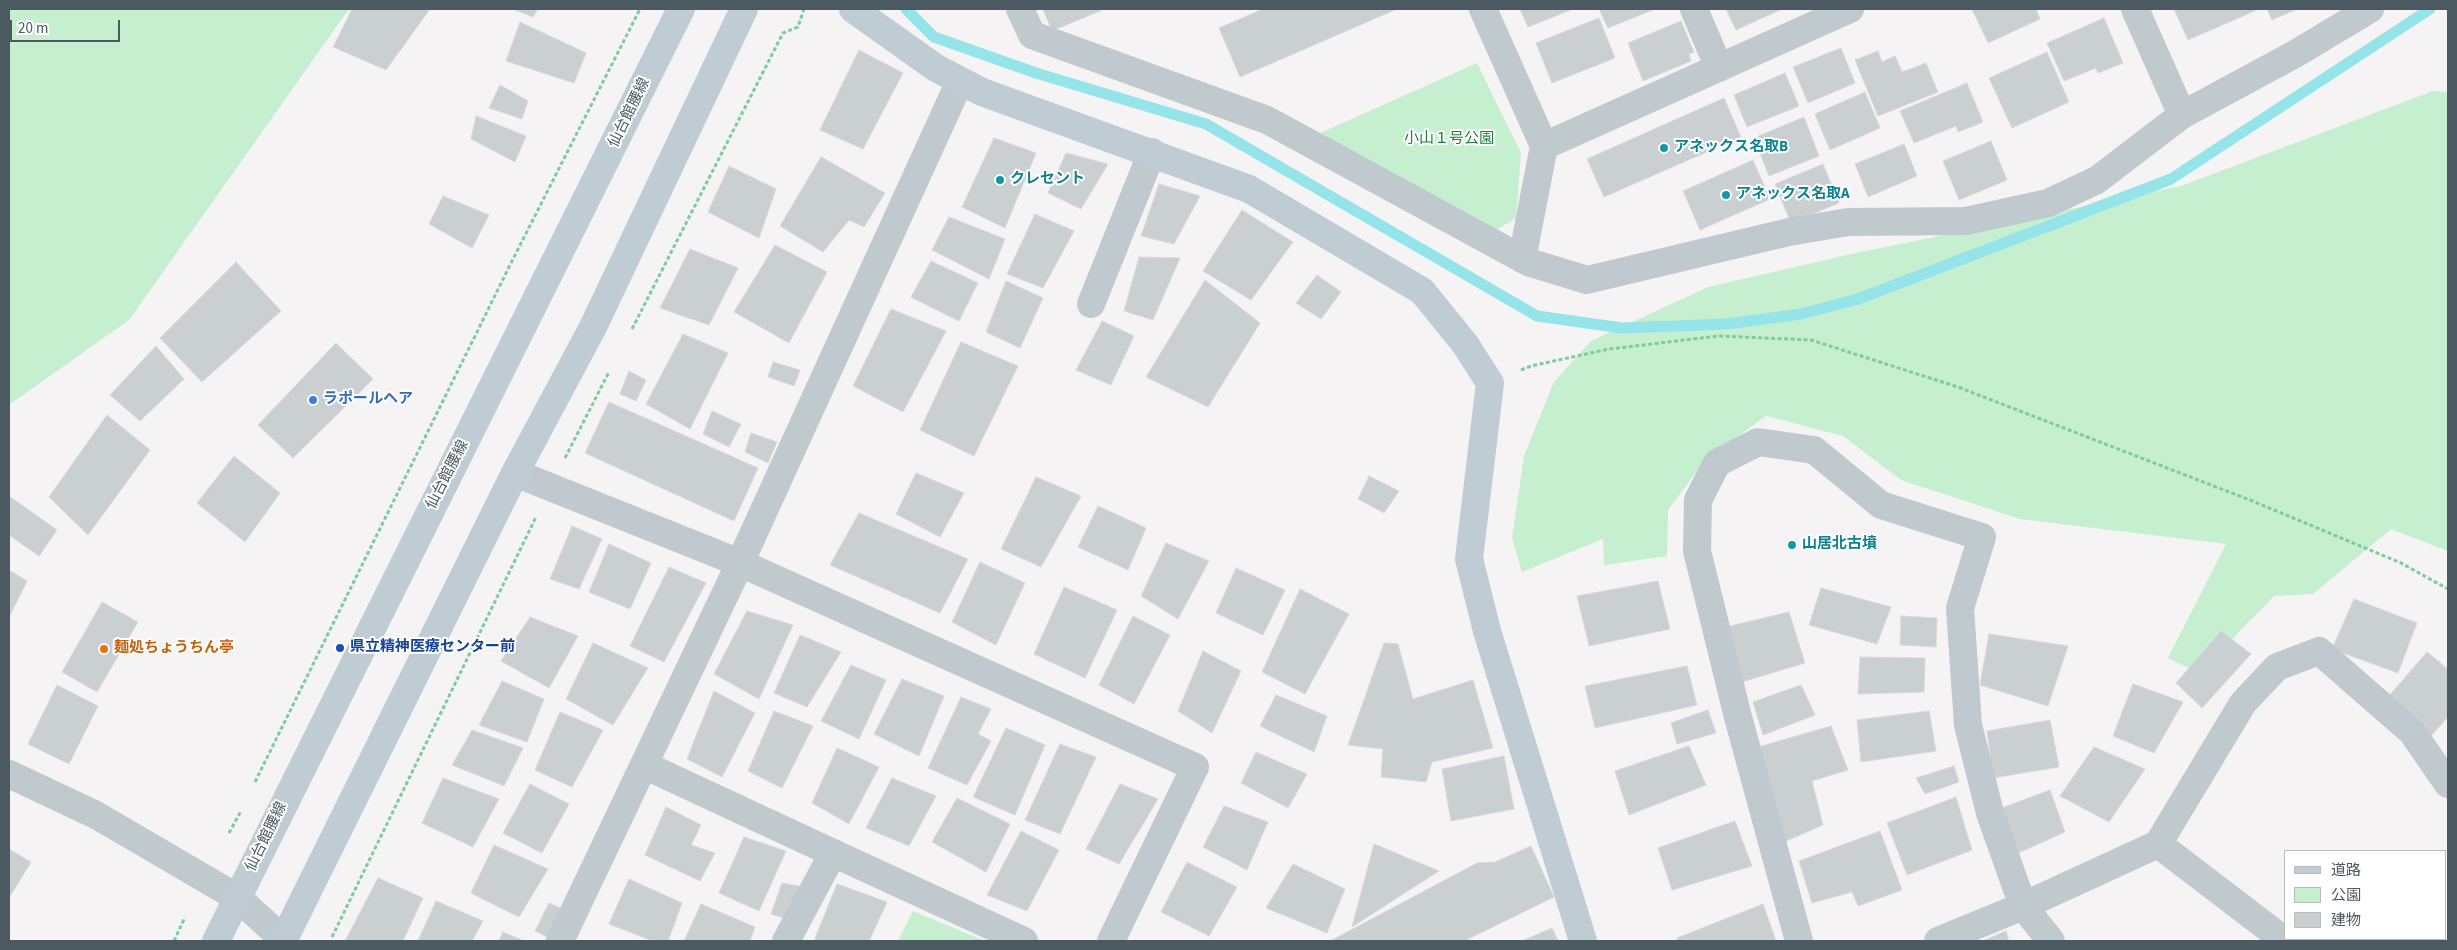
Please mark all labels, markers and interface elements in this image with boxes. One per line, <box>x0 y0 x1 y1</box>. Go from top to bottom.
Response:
scale bar <box>12 10 122 42</box>
text: 20 m <box>18 18 48 39</box>
street label: 仙台館腰線 <box>605 75 655 151</box>
park label: 小山１号公園 <box>1404 131 1494 149</box>
place label: アネックス名取B <box>1674 139 1788 157</box>
marker: アネックス名取B <box>1658 142 1670 154</box>
place label: クレセント <box>1010 171 1085 189</box>
marker: クレセント <box>994 174 1006 186</box>
place label: アネックス名取A <box>1736 186 1850 204</box>
marker: アネックス名取A <box>1720 189 1732 201</box>
place label: ラポールヘア <box>323 391 413 409</box>
marker: ラポールヘア <box>307 394 319 406</box>
street label: 仙台館腰線 <box>423 438 473 512</box>
place label: 山居北古墳 <box>1802 536 1877 554</box>
marker: 山居北古墳 <box>1786 539 1798 551</box>
place label: 県立精神医療センター前 <box>350 639 515 657</box>
place label: 麺処ちょうちん亭 <box>114 640 234 658</box>
marker: 県立精神医療センター前 <box>334 642 346 654</box>
marker: 麺処ちょうちん亭 <box>98 643 110 655</box>
street label: 仙台館腰線 <box>242 799 292 875</box>
legend <box>2284 850 2447 940</box>
text: 道路 <box>2331 860 2361 881</box>
text: 公園 <box>2331 885 2361 906</box>
text: 建物 <box>2331 910 2361 931</box>

